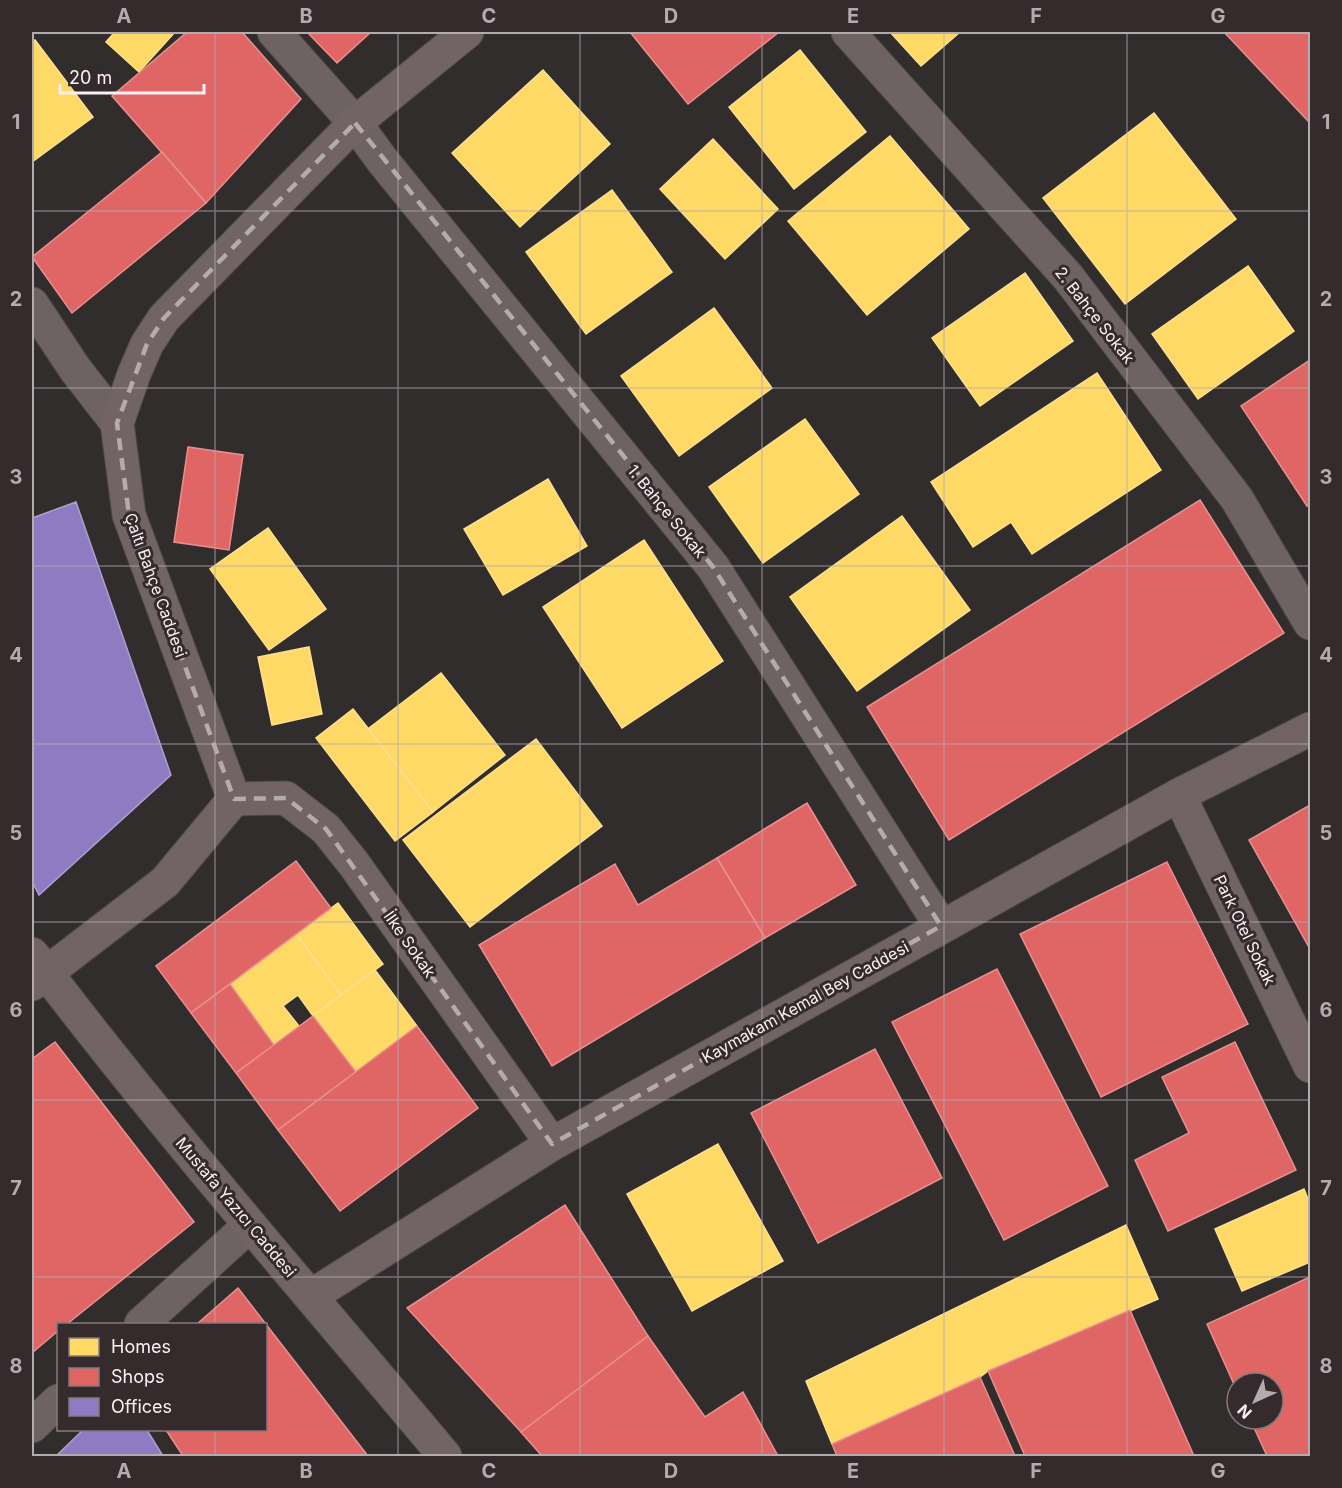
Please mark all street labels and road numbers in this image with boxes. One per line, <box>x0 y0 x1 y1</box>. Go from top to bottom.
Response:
street label: 2. Bahçe Sokak <box>1051 263 1139 367</box>
street label: 1. Bahçe Sokak <box>623 460 711 562</box>
street label: Çaltı Bahçe Caddesi <box>121 510 191 660</box>
street label: Park Otel Sokak <box>1210 872 1280 989</box>
street label: İlke Sokak <box>380 907 440 981</box>
street label: Kaymakam Kemal Bey Caddesi <box>698 937 912 1067</box>
street label: Mustafa Yazıcı Caddesi <box>172 1133 300 1281</box>

